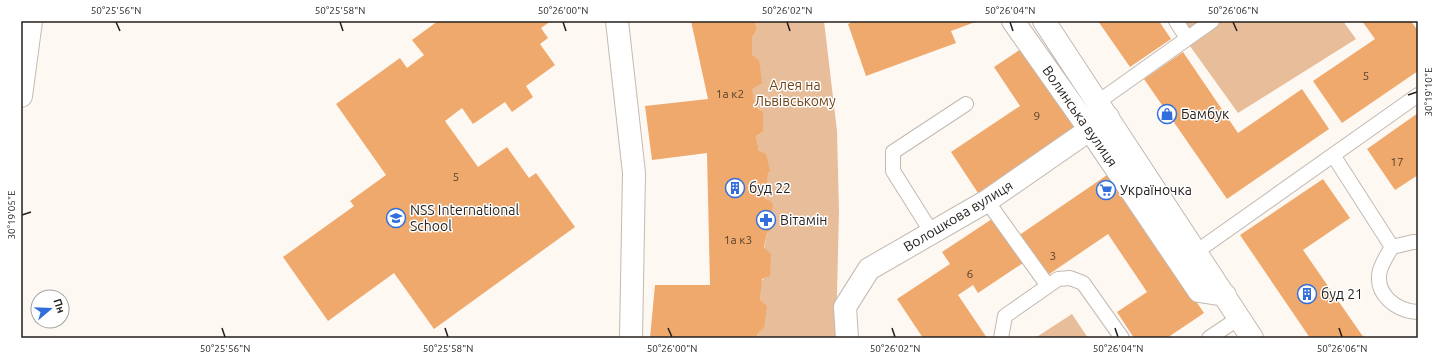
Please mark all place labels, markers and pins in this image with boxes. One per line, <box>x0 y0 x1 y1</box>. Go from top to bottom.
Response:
shop icon: Бамбук <box>1156 103 1178 125</box>
place label: Бамбук <box>1181 106 1229 122</box>
building icon: буд 22 <box>724 177 746 199</box>
supermarket icon: Україночка <box>1095 179 1117 201</box>
place label: буд 22 <box>749 180 791 196</box>
place label: Україночка <box>1120 182 1192 198</box>
place label: NSS International School <box>410 202 519 234</box>
school or university icon: NSS International School <box>385 207 407 229</box>
pharmacy icon: Вітамін <box>755 209 777 231</box>
place label: Вітамін <box>780 212 827 228</box>
building icon: буд 21 <box>1296 283 1318 305</box>
place label: буд 21 <box>1321 286 1363 302</box>

